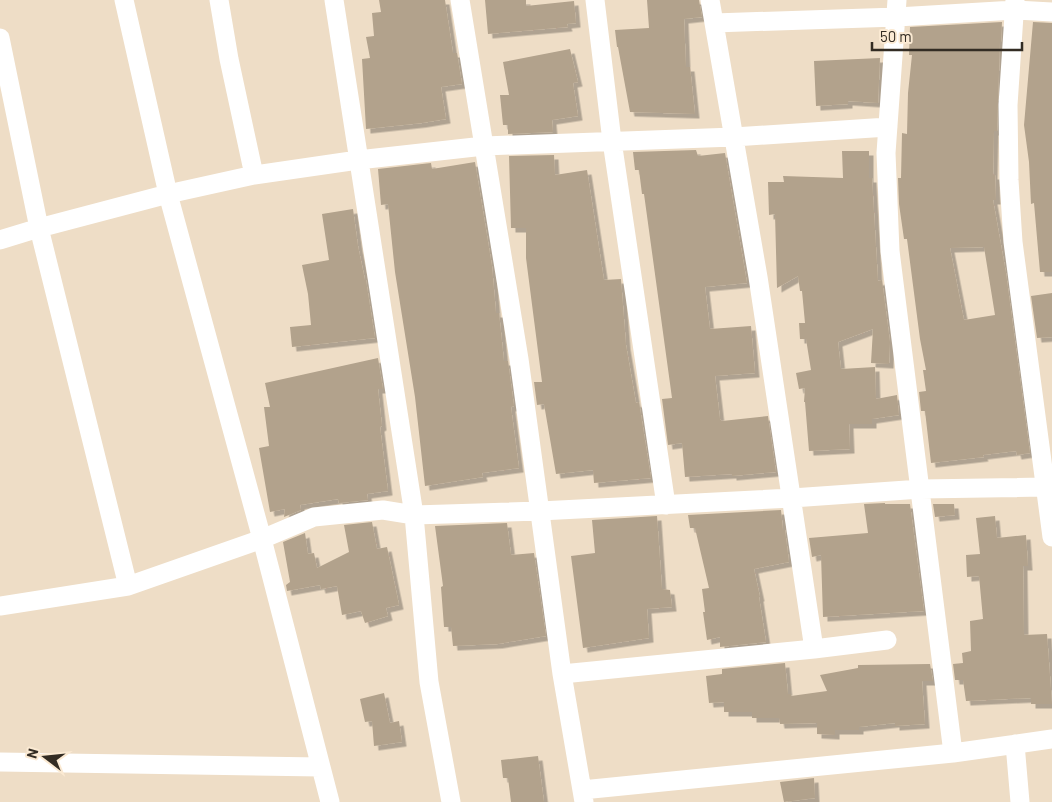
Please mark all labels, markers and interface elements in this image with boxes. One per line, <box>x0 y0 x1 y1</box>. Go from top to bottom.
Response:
scale bar <box>872 20 1022 52</box>
text: 50 m <box>880 27 912 45</box>
north arrow <box>20 732 70 782</box>
text: N <box>23 746 41 760</box>

